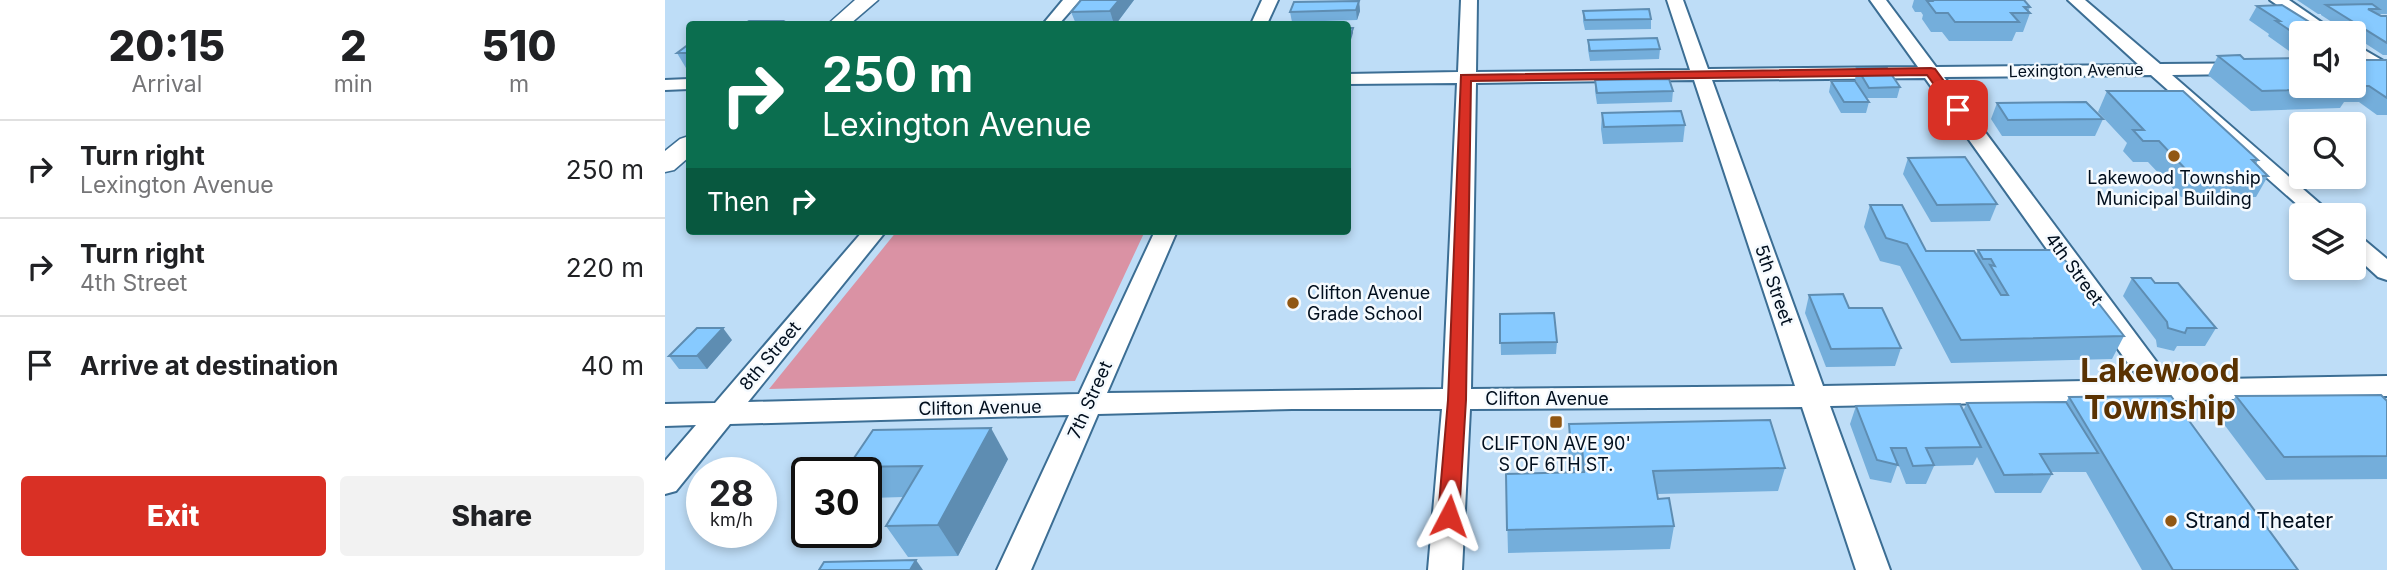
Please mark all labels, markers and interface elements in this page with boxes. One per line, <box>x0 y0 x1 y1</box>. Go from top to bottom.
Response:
text: 20:15 <box>109 20 225 71</box>
text: 2 <box>340 20 367 71</box>
text: 510 <box>481 20 556 71</box>
map controls <box>2289 21 2366 280</box>
button: sound <box>2289 21 2366 98</box>
text: 250 m <box>822 45 974 104</box>
icon: right <box>707 49 798 140</box>
street label: Lexington Avenue <box>2008 59 2144 81</box>
text: Arrival <box>131 70 202 98</box>
text: min <box>334 70 373 98</box>
text: m <box>509 70 529 98</box>
pin <box>1928 80 1988 140</box>
icon: arrive <box>1939 91 1977 129</box>
text: Lexington Avenue <box>822 105 1091 144</box>
button: search <box>2289 112 2366 189</box>
text: Turn right <box>80 140 205 171</box>
marker: Lakewood Township Municipal Building <box>2166 148 2182 164</box>
icon: right <box>21 150 59 188</box>
text: 250 m <box>566 154 644 185</box>
place label: Lakewood Township Municipal Building <box>2087 167 2261 209</box>
text: Lexington Avenue <box>80 171 274 199</box>
icon: right <box>784 182 822 220</box>
text: Then <box>707 186 770 217</box>
button: layers <box>2289 203 2366 280</box>
street label: 4th Street <box>2041 229 2108 309</box>
text: Turn right <box>80 238 205 269</box>
street label: 5th Street <box>1751 242 1798 328</box>
icon: right <box>21 248 59 286</box>
text: 220 m <box>566 252 644 283</box>
text: 4th Street <box>80 269 187 297</box>
place label: Clifton Avenue Grade School <box>1307 282 1430 324</box>
marker: Clifton Avenue Grade School <box>1285 295 1301 311</box>
street label: 8th Street <box>735 317 805 394</box>
icon: arrive <box>21 346 59 384</box>
text: Arrive at destination <box>80 350 339 381</box>
text: 40 m <box>581 350 644 381</box>
district label: Lakewood Township <box>2080 351 2240 427</box>
street label: 7th Street <box>1063 358 1116 442</box>
street label: Clifton Avenue <box>1485 388 1609 409</box>
street label: Clifton Avenue <box>918 396 1042 419</box>
marker: CLIFTON AVE 90' S OF 6TH ST. <box>1548 414 1564 430</box>
place label: CLIFTON AVE 90' S OF 6TH ST. <box>1481 433 1631 475</box>
speed limit sign: 30 <box>791 457 882 548</box>
text: 28 <box>709 472 754 514</box>
button: Exit <box>21 476 326 556</box>
button: Share <box>340 476 644 556</box>
position arrow <box>1412 479 1486 553</box>
place label: Strand Theater <box>2185 508 2333 533</box>
text: km/h <box>710 509 753 530</box>
marker: Strand Theater <box>2163 513 2179 529</box>

